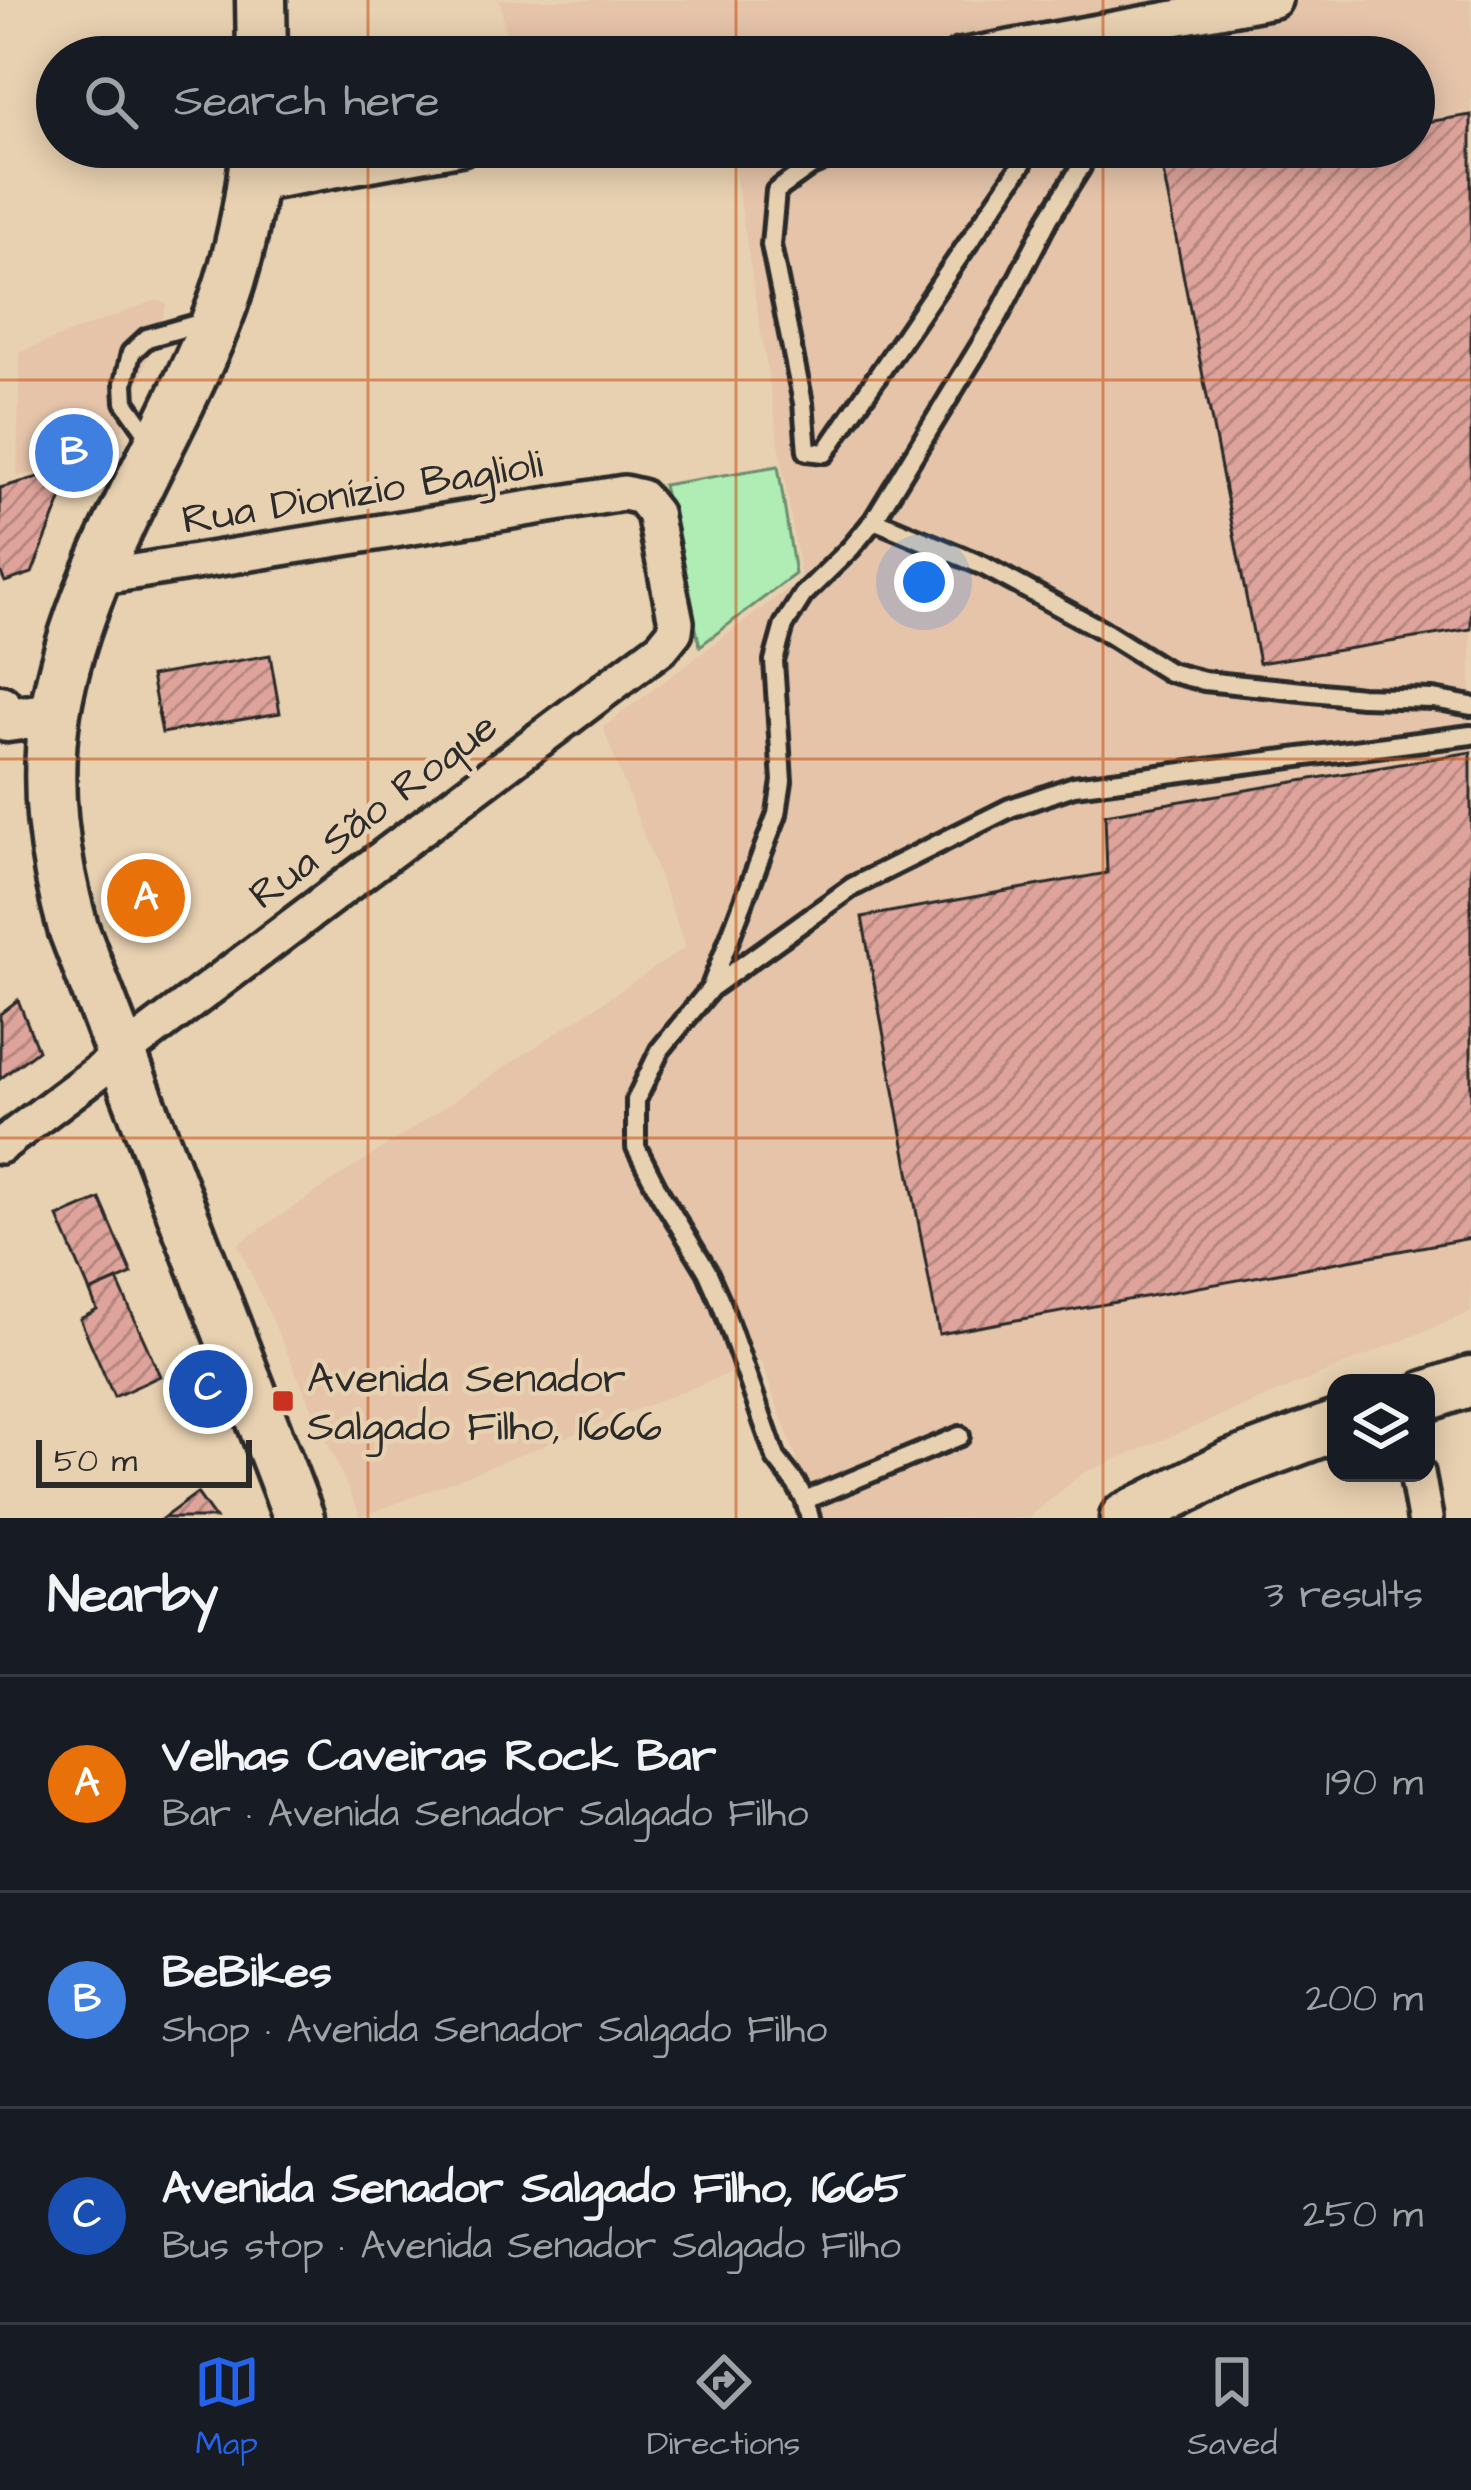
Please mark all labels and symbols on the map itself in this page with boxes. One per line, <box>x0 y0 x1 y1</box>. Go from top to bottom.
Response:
pin: B <box>35 408 113 498</box>
street label: Rua Dionízio Baglioli <box>178 436 547 550</box>
your location <box>894 552 954 612</box>
street label: Rua São Roque <box>238 699 510 924</box>
pin: A <box>107 853 185 943</box>
pin: C <box>169 1344 247 1434</box>
place label: Avenida Senador Salgado Filho, 1666 <box>307 1351 662 1457</box>
marker: Avenida Senador Salgado Filho, 1666 <box>270 1388 296 1414</box>
scale bar <box>36 1434 252 1487</box>

